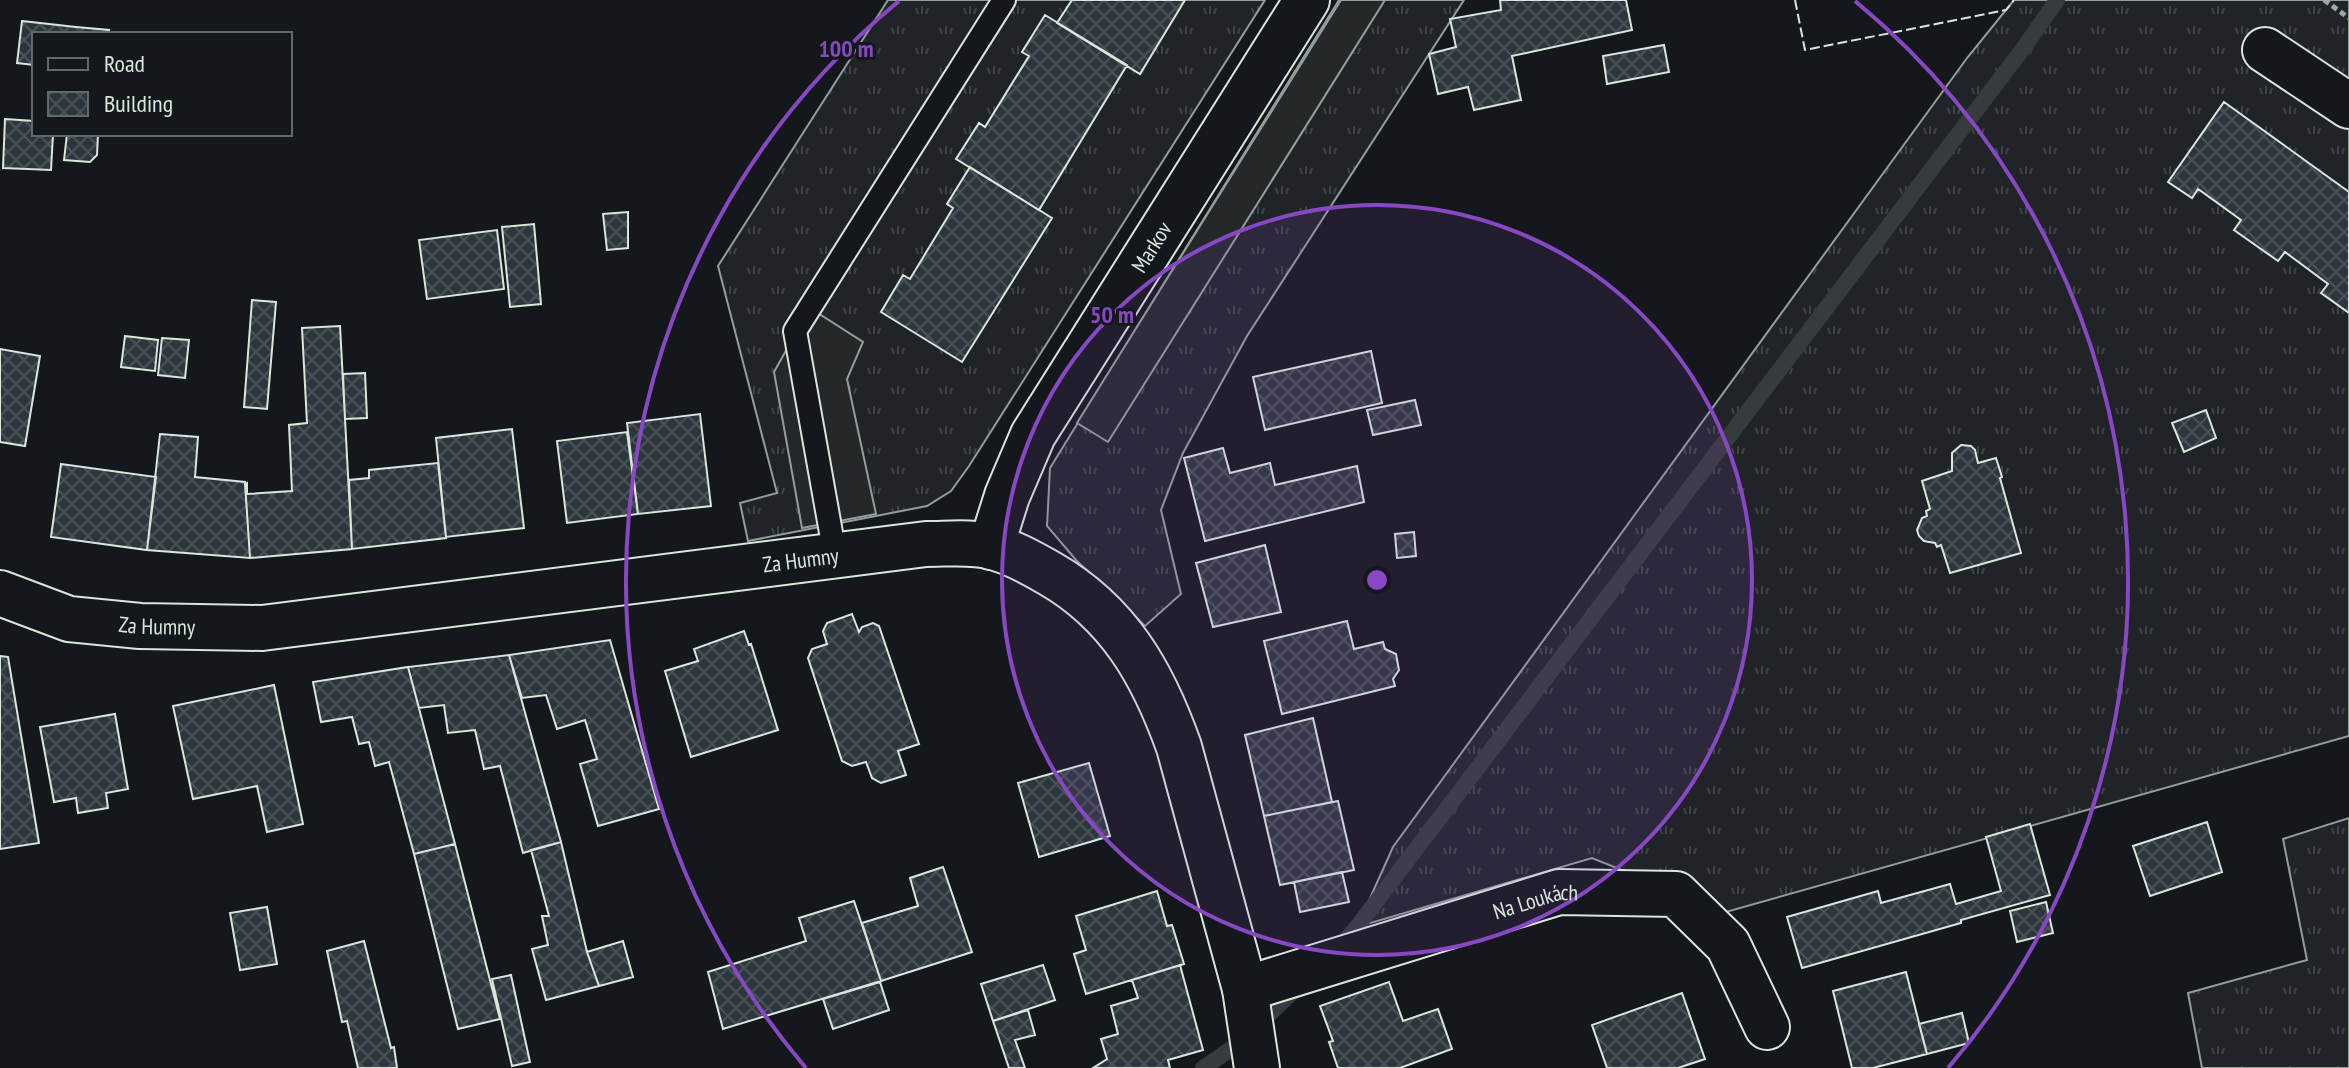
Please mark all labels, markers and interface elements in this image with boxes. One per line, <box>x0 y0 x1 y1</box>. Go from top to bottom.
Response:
legend <box>32 32 292 136</box>
text: 100 m <box>818 33 874 64</box>
text: Road <box>104 48 145 79</box>
text: Building <box>104 88 173 119</box>
street label: Markov <box>1125 216 1178 278</box>
text: 50 m <box>1090 299 1134 330</box>
street label: Za Humny <box>761 541 841 579</box>
centre of rings <box>1363 566 1391 594</box>
street label: Za Humny <box>117 610 196 641</box>
street label: Na Loukách <box>1490 878 1578 926</box>

